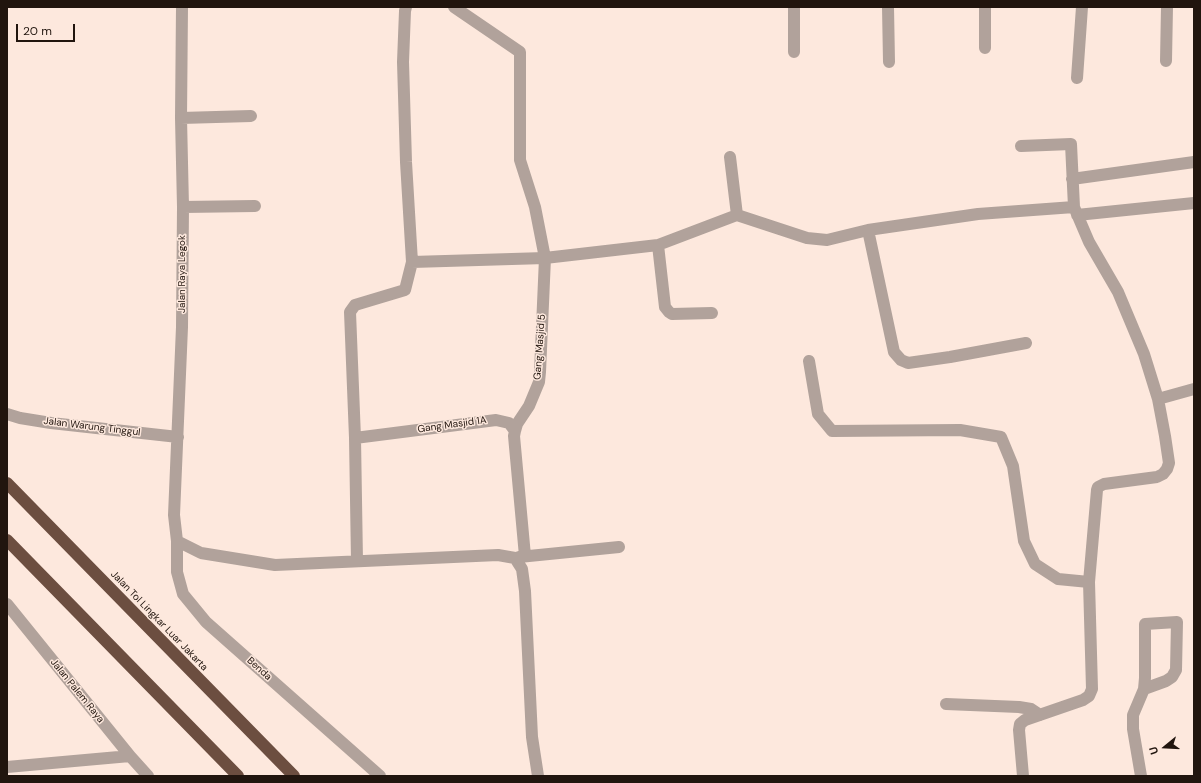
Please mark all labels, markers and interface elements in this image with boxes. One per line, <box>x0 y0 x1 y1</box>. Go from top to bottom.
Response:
scale bar <box>18 16 77 42</box>
text: 20 m <box>23 23 52 39</box>
street label: Jalan Raya Legok <box>176 235 188 313</box>
street label: Gang Masjid 5 <box>532 314 548 380</box>
street label: Gang Masjid 1A <box>417 414 487 436</box>
street label: Jalan Warung Tinggul <box>43 415 141 439</box>
street label: Jalan Tol Lingkar Luar Jakarta <box>108 568 210 674</box>
street label: Benda <box>244 655 274 683</box>
street label: Jalan Palem Raya <box>48 657 106 725</box>
north arrow <box>1145 727 1185 767</box>
text: U <box>1146 745 1161 756</box>

